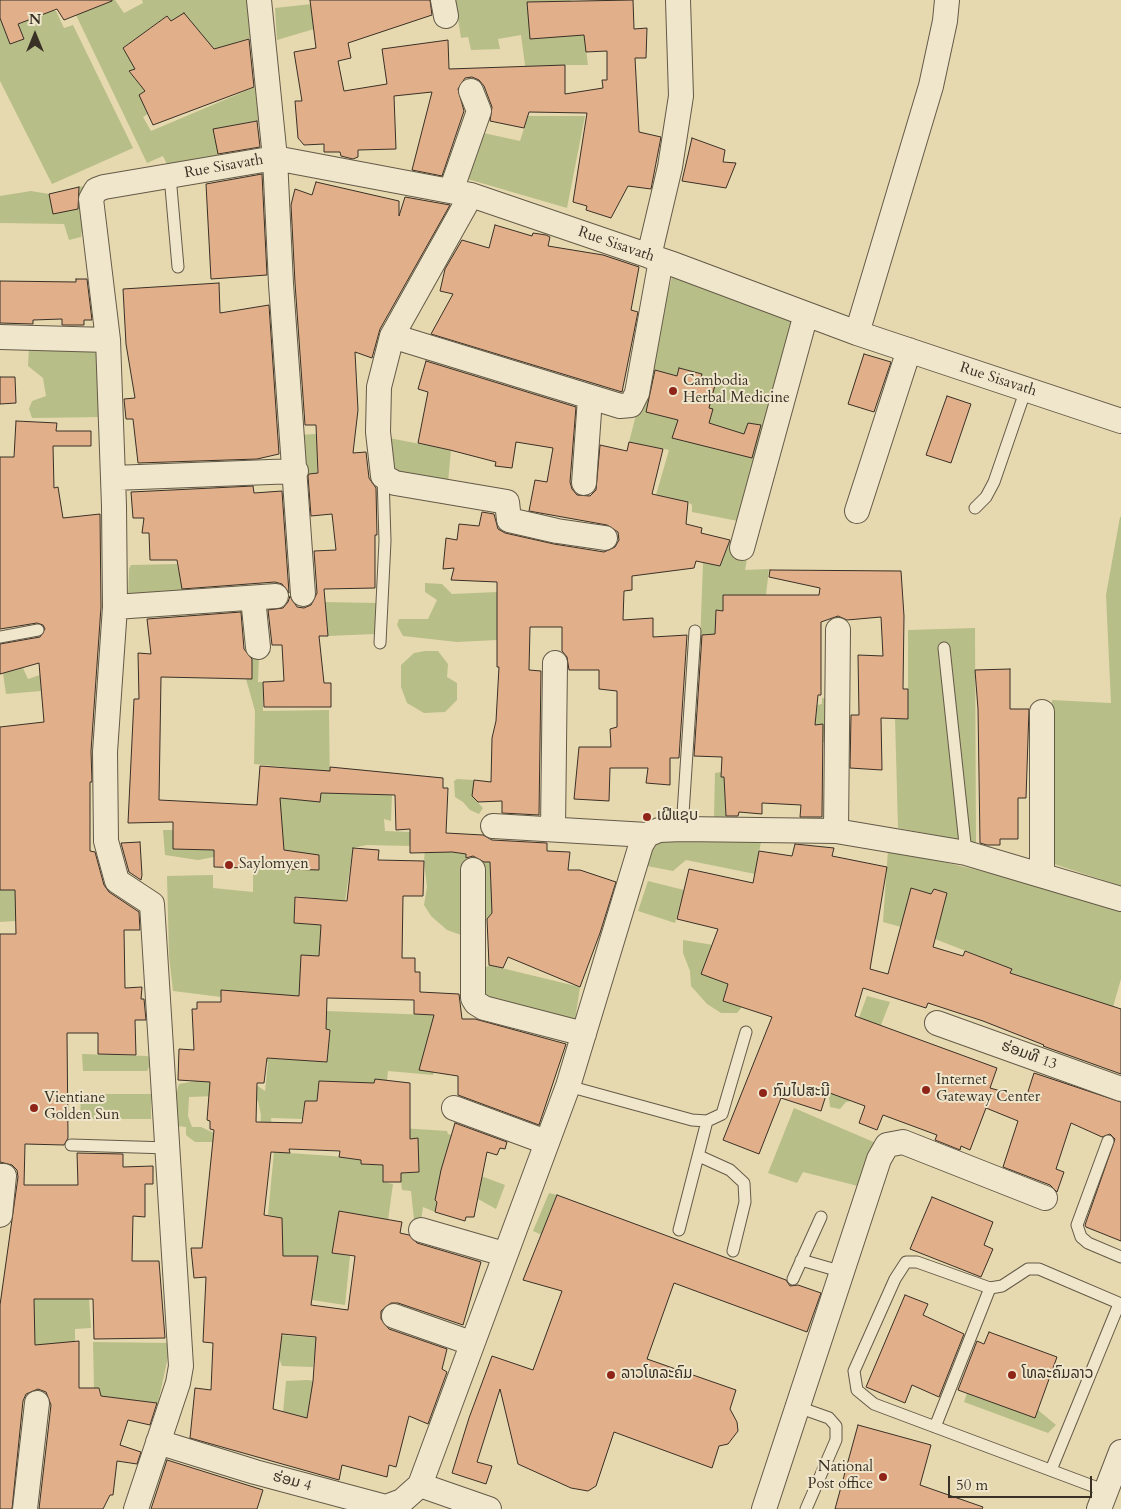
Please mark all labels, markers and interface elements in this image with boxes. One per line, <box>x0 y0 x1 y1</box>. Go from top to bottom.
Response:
north arrow <box>10 10 60 60</box>
text: N <box>29 10 41 29</box>
street label: Rue Sisavath <box>183 151 265 183</box>
street label: Rue Sisavath <box>575 224 657 266</box>
street label: Rue Sisavath <box>957 359 1039 401</box>
place label: Cambodia Herbal Medicine <box>683 373 790 408</box>
marker: Cambodia Herbal Medicine <box>667 385 679 397</box>
place label: ເຝີແຊບ <box>657 808 698 826</box>
marker: ເຝີແຊບ <box>641 811 653 823</box>
place label: Saylomyen <box>239 856 309 874</box>
marker: Saylomyen <box>223 859 235 871</box>
street label: ຮ່ອມທີ 13 <box>999 1038 1059 1074</box>
place label: Internet Gateway Center <box>936 1072 1040 1107</box>
place label: ກົມໄປສະນີ <box>773 1084 830 1102</box>
marker: Internet Gateway Center <box>920 1084 932 1096</box>
marker: ກົມໄປສະນີ <box>757 1087 769 1099</box>
place label: Vientiane Golden Sun <box>44 1090 119 1125</box>
marker: Vientiane Golden Sun <box>28 1102 40 1114</box>
place label: ລາວໂທລະຄົມ <box>621 1366 693 1384</box>
place label: ໂທລະຄົມລາວ <box>1022 1366 1094 1384</box>
marker: ລາວໂທລະຄົມ <box>605 1369 617 1381</box>
marker: ໂທລະຄົມລາວ <box>1006 1369 1018 1381</box>
place label: National Post office <box>808 1459 873 1494</box>
scale bar <box>951 1466 1095 1498</box>
street label: ຮ່ອມ 4 <box>271 1468 313 1496</box>
marker: National Post office <box>877 1471 889 1483</box>
text: 50 m <box>956 1475 988 1495</box>

